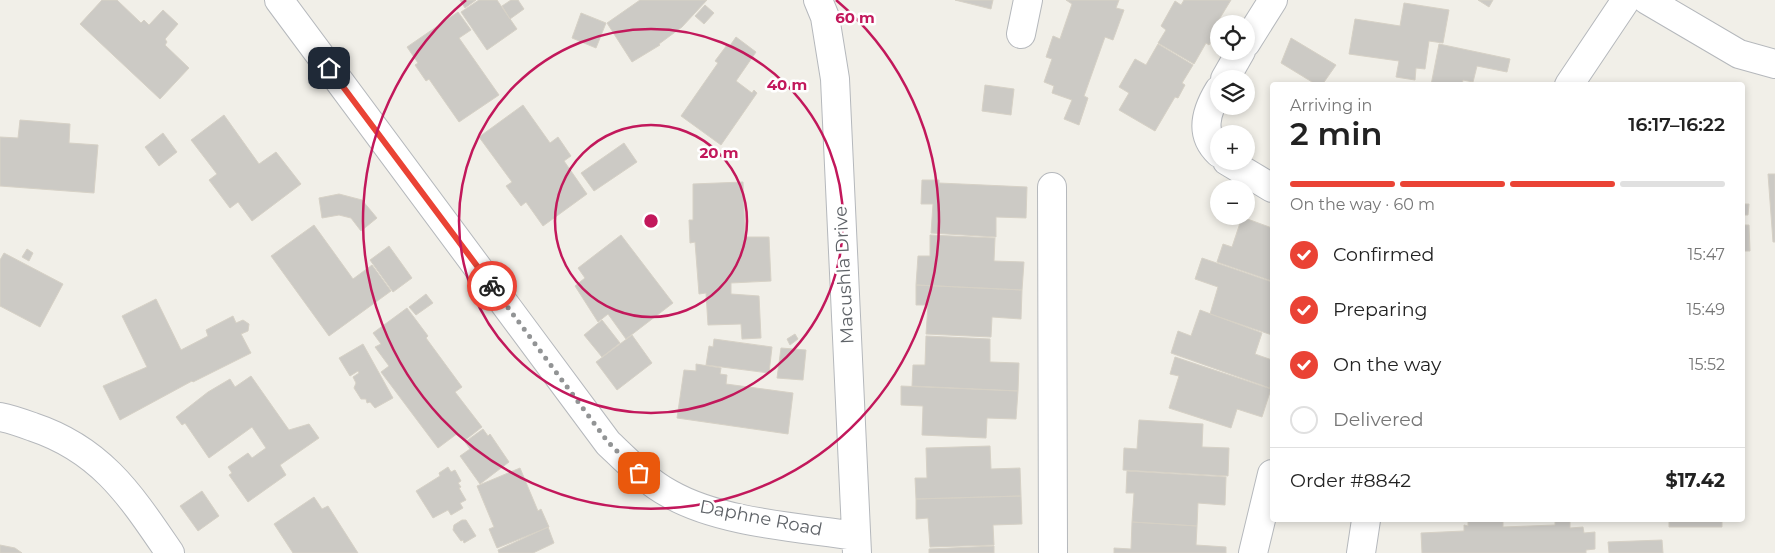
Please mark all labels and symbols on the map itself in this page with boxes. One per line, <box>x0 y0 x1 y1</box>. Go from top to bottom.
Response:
text: 60 m <box>835 8 875 27</box>
pin <box>308 47 350 89</box>
text: 40 m <box>767 75 807 94</box>
text: 20 m <box>699 143 739 162</box>
street label: Macushla Drive <box>829 205 859 345</box>
centre of rings <box>642 212 660 230</box>
courier <box>467 261 517 311</box>
pin <box>618 452 660 494</box>
street label: Daphne Road <box>698 495 824 541</box>

